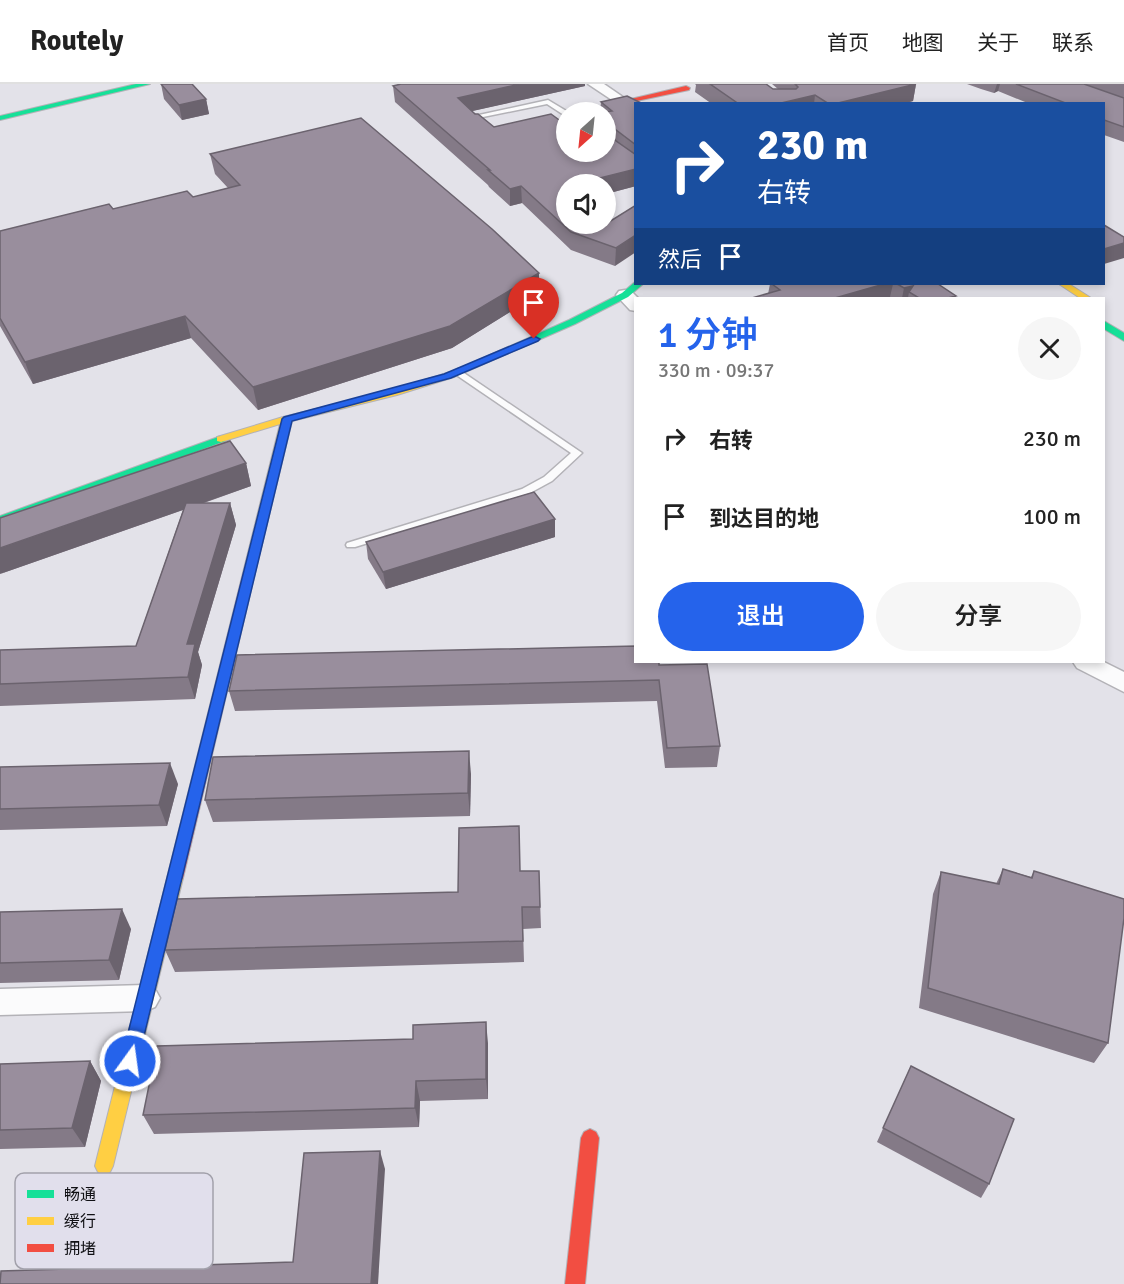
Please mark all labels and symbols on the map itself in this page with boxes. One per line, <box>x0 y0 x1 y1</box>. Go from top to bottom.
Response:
north arrow <box>556 102 616 162</box>
pin <box>508 277 559 339</box>
position arrow <box>98 1029 162 1093</box>
legend <box>15 1173 213 1269</box>
text: 畅通 <box>64 1185 96 1205</box>
text: 缓行 <box>64 1212 96 1232</box>
text: 拥堵 <box>64 1239 96 1259</box>

